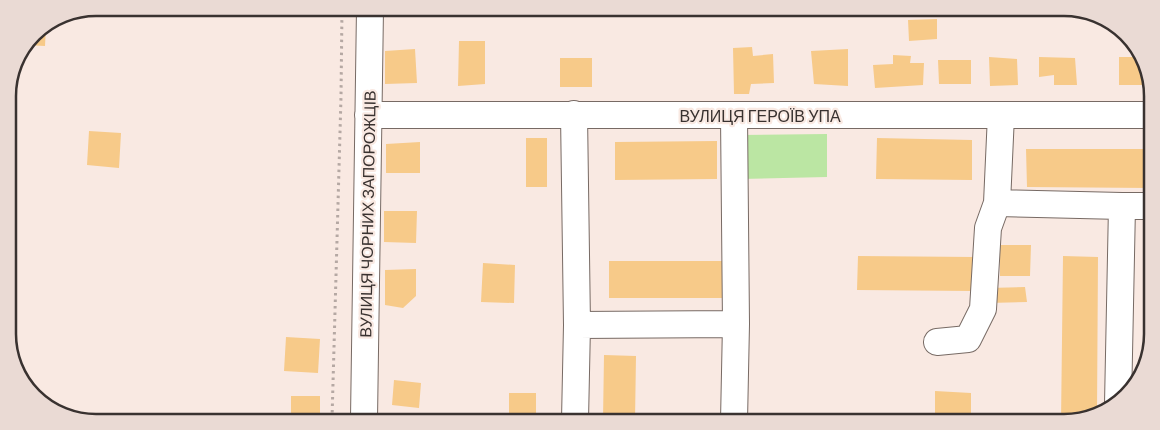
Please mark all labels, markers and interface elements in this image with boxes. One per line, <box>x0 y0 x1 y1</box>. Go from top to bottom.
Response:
street label: ВУЛИЦЯ ЧОРНИХ ЗАПОРОЖЦІВ <box>355 90 379 338</box>
street label: ВУЛИЦЯ ГЕРОЇВ УПА <box>679 106 841 125</box>

